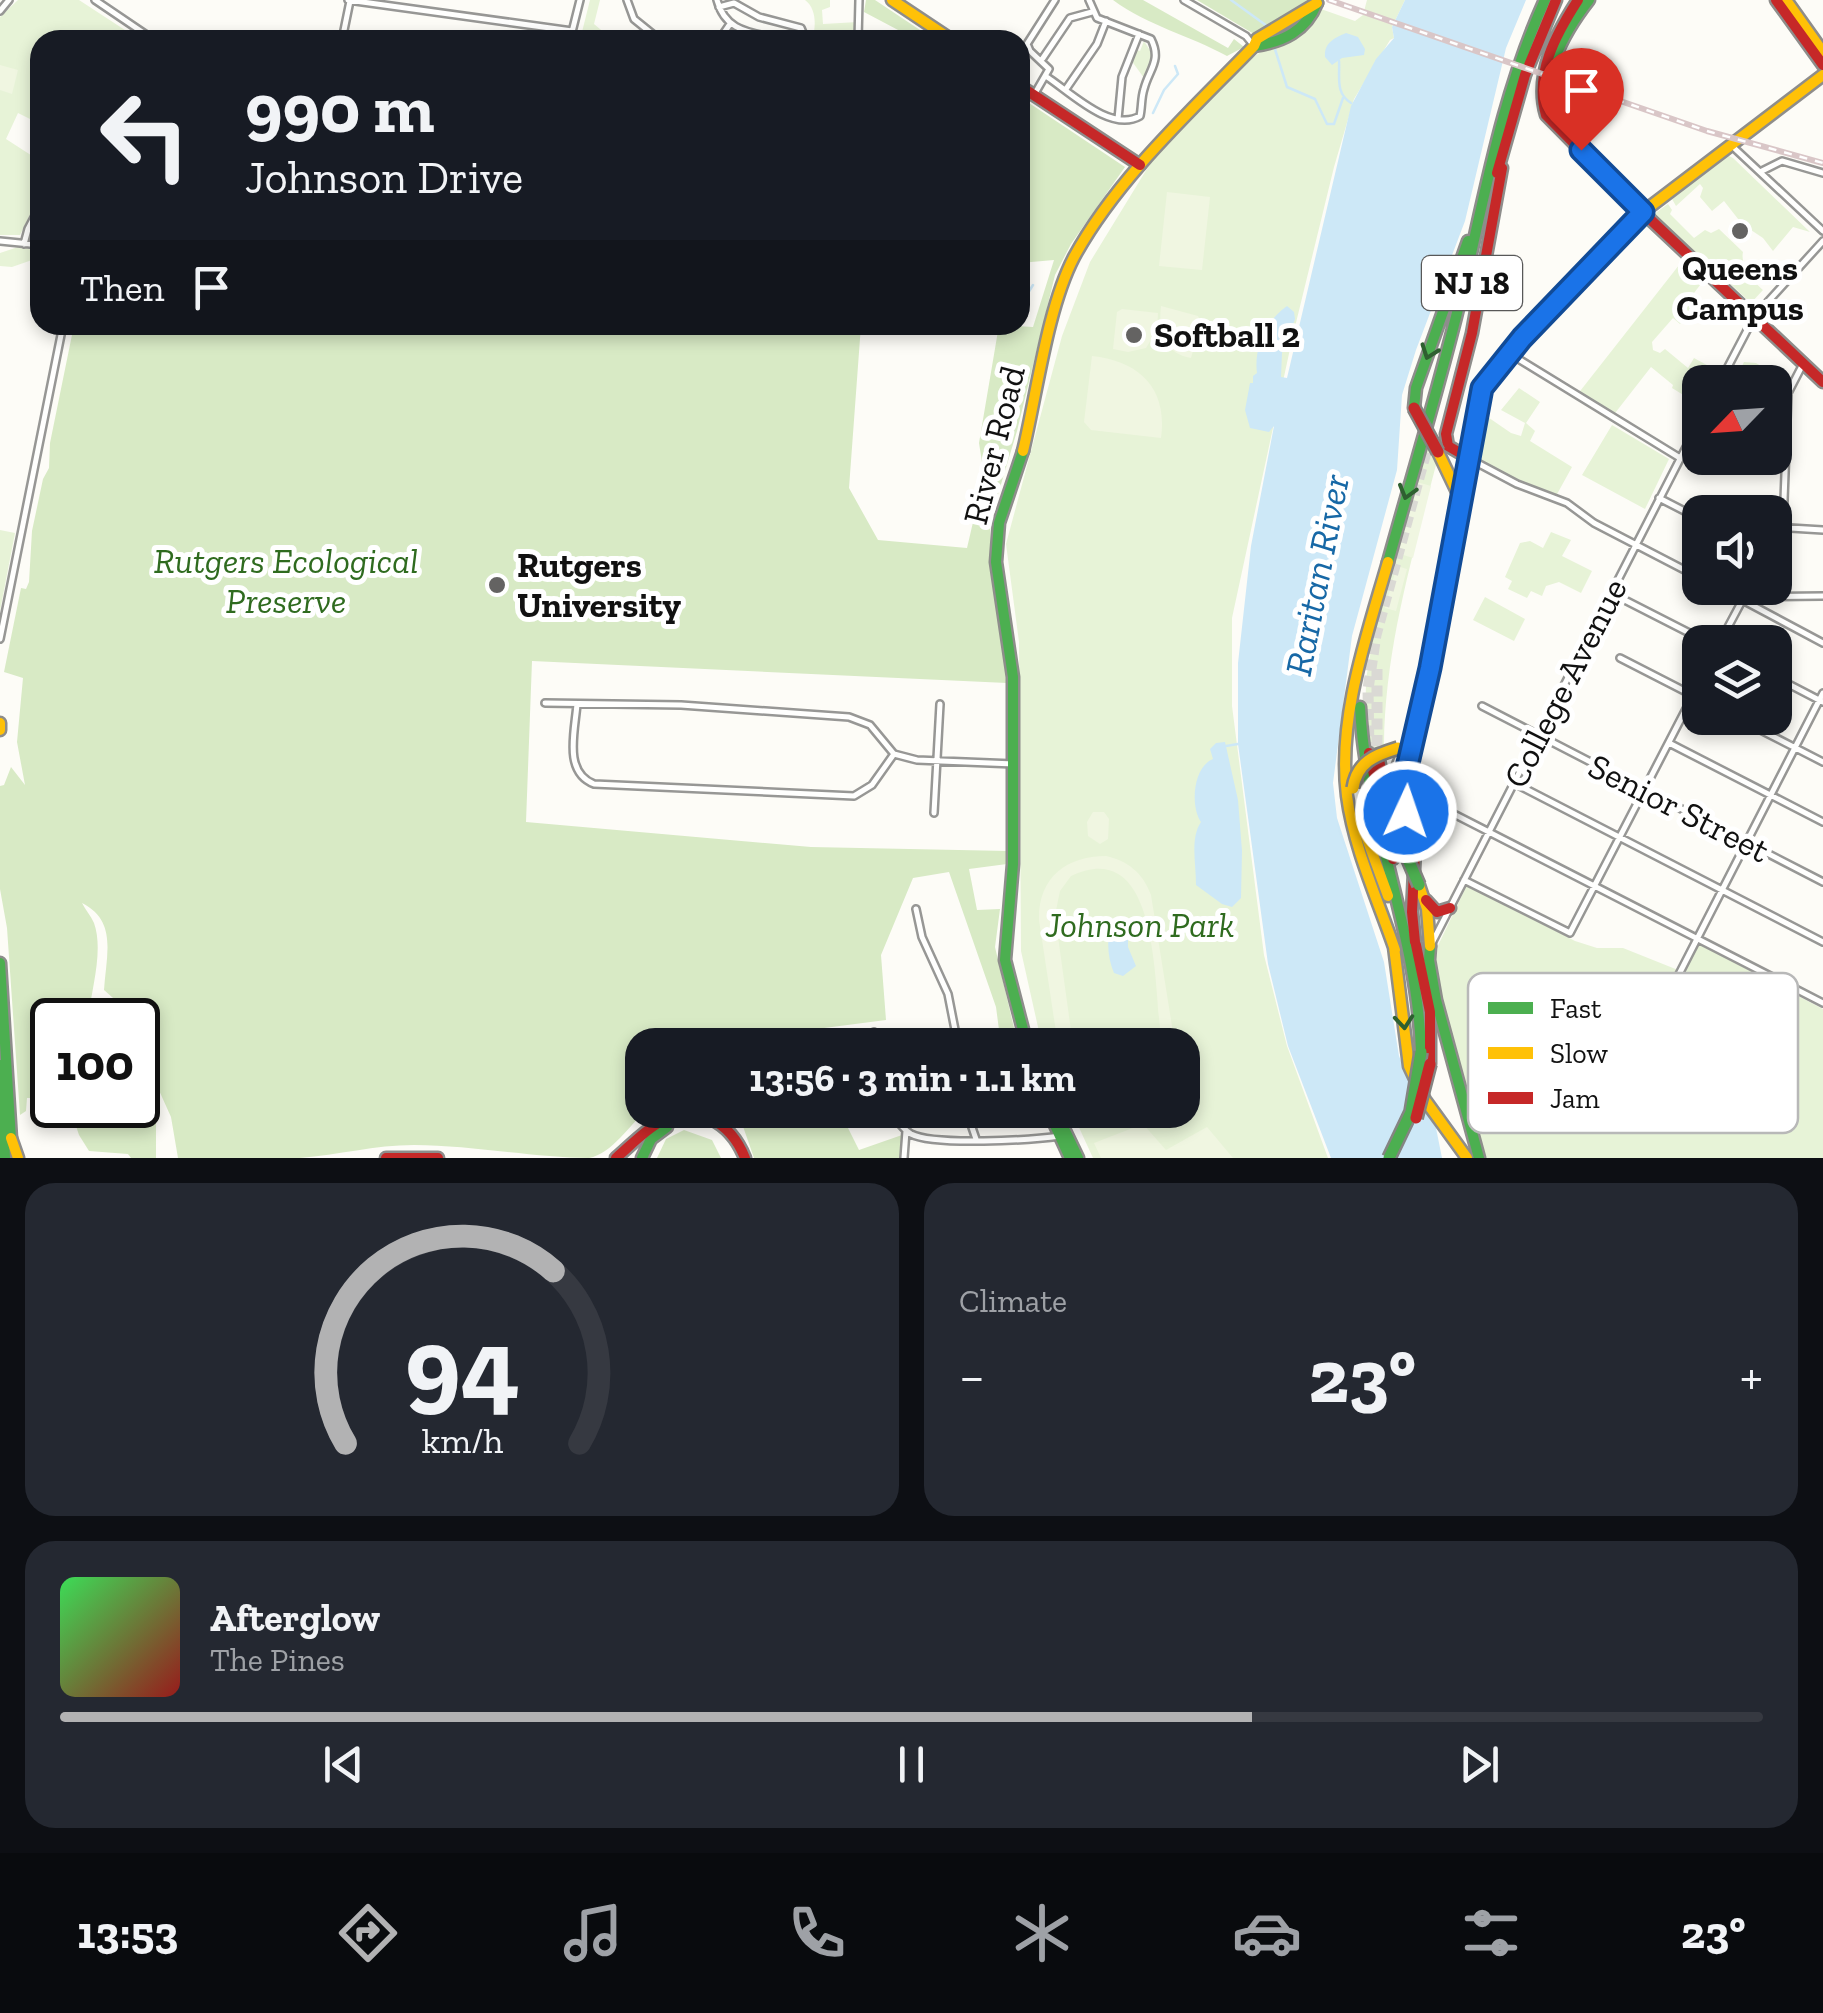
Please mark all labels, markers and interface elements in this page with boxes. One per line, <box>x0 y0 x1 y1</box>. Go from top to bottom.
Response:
pin <box>1539 48 1624 151</box>
icon: arrive <box>1554 63 1609 118</box>
text: 990 m <box>245 66 435 150</box>
icon: left <box>80 70 210 200</box>
text: Johnson Drive <box>245 151 523 205</box>
marker: Queens Campus <box>1729 220 1751 242</box>
place label: Queens Campus <box>1676 247 1804 329</box>
road number: NJ 18 <box>1422 256 1522 310</box>
icon: arrive <box>184 260 239 315</box>
text: Then <box>80 265 164 311</box>
place label: Softball 2 <box>1154 314 1300 356</box>
marker: Softball 2 <box>1123 324 1145 346</box>
one-way arrow <box>1420 343 1440 360</box>
street label: River Road <box>954 361 1034 529</box>
north arrow <box>1682 365 1792 475</box>
map controls <box>1682 365 1792 735</box>
water label: Raritan River <box>1275 470 1359 680</box>
one-way arrow <box>1398 483 1419 500</box>
button: sound <box>1682 495 1792 605</box>
park label: Rutgers Ecological Preserve <box>154 540 418 622</box>
place label: Rutgers University <box>517 544 681 626</box>
street label: College Avenue <box>1494 571 1636 795</box>
marker: Rutgers University <box>486 574 508 596</box>
button: layers <box>1682 625 1792 735</box>
street label: Senior Street <box>1582 745 1776 871</box>
position arrow <box>1354 760 1458 864</box>
park label: Johnson Park <box>1045 904 1234 946</box>
legend <box>1468 973 1798 1133</box>
text: Fast <box>1550 992 1602 1025</box>
speed limit sign: 100 <box>30 998 160 1128</box>
one-way arrow <box>1393 1015 1414 1031</box>
text: Slow <box>1550 1037 1608 1070</box>
text: 13:56 · 3 min · 1.1 km <box>749 1055 1076 1101</box>
text: Jam <box>1550 1082 1600 1115</box>
text: Climate <box>959 1282 1067 1320</box>
text: 94 <box>405 1303 519 1428</box>
text: 23° <box>1309 1331 1416 1421</box>
text: − <box>959 1343 985 1409</box>
text: + <box>1740 1343 1763 1409</box>
text: km/h <box>421 1419 503 1462</box>
text: Afterglow <box>210 1595 380 1641</box>
text: The Pines <box>210 1641 345 1679</box>
icon: previous <box>316 1737 371 1792</box>
icon: pause <box>884 1737 939 1792</box>
icon: next <box>1452 1737 1507 1792</box>
icon: directions <box>333 1898 403 1968</box>
icon: music <box>558 1898 628 1968</box>
icon: phone <box>782 1898 852 1968</box>
icon: climate <box>1007 1898 1077 1968</box>
icon: car <box>1232 1898 1302 1968</box>
icon: filters <box>1456 1898 1526 1968</box>
text: 13:53 <box>77 1906 178 1960</box>
text: 23° <box>1681 1906 1746 1960</box>

